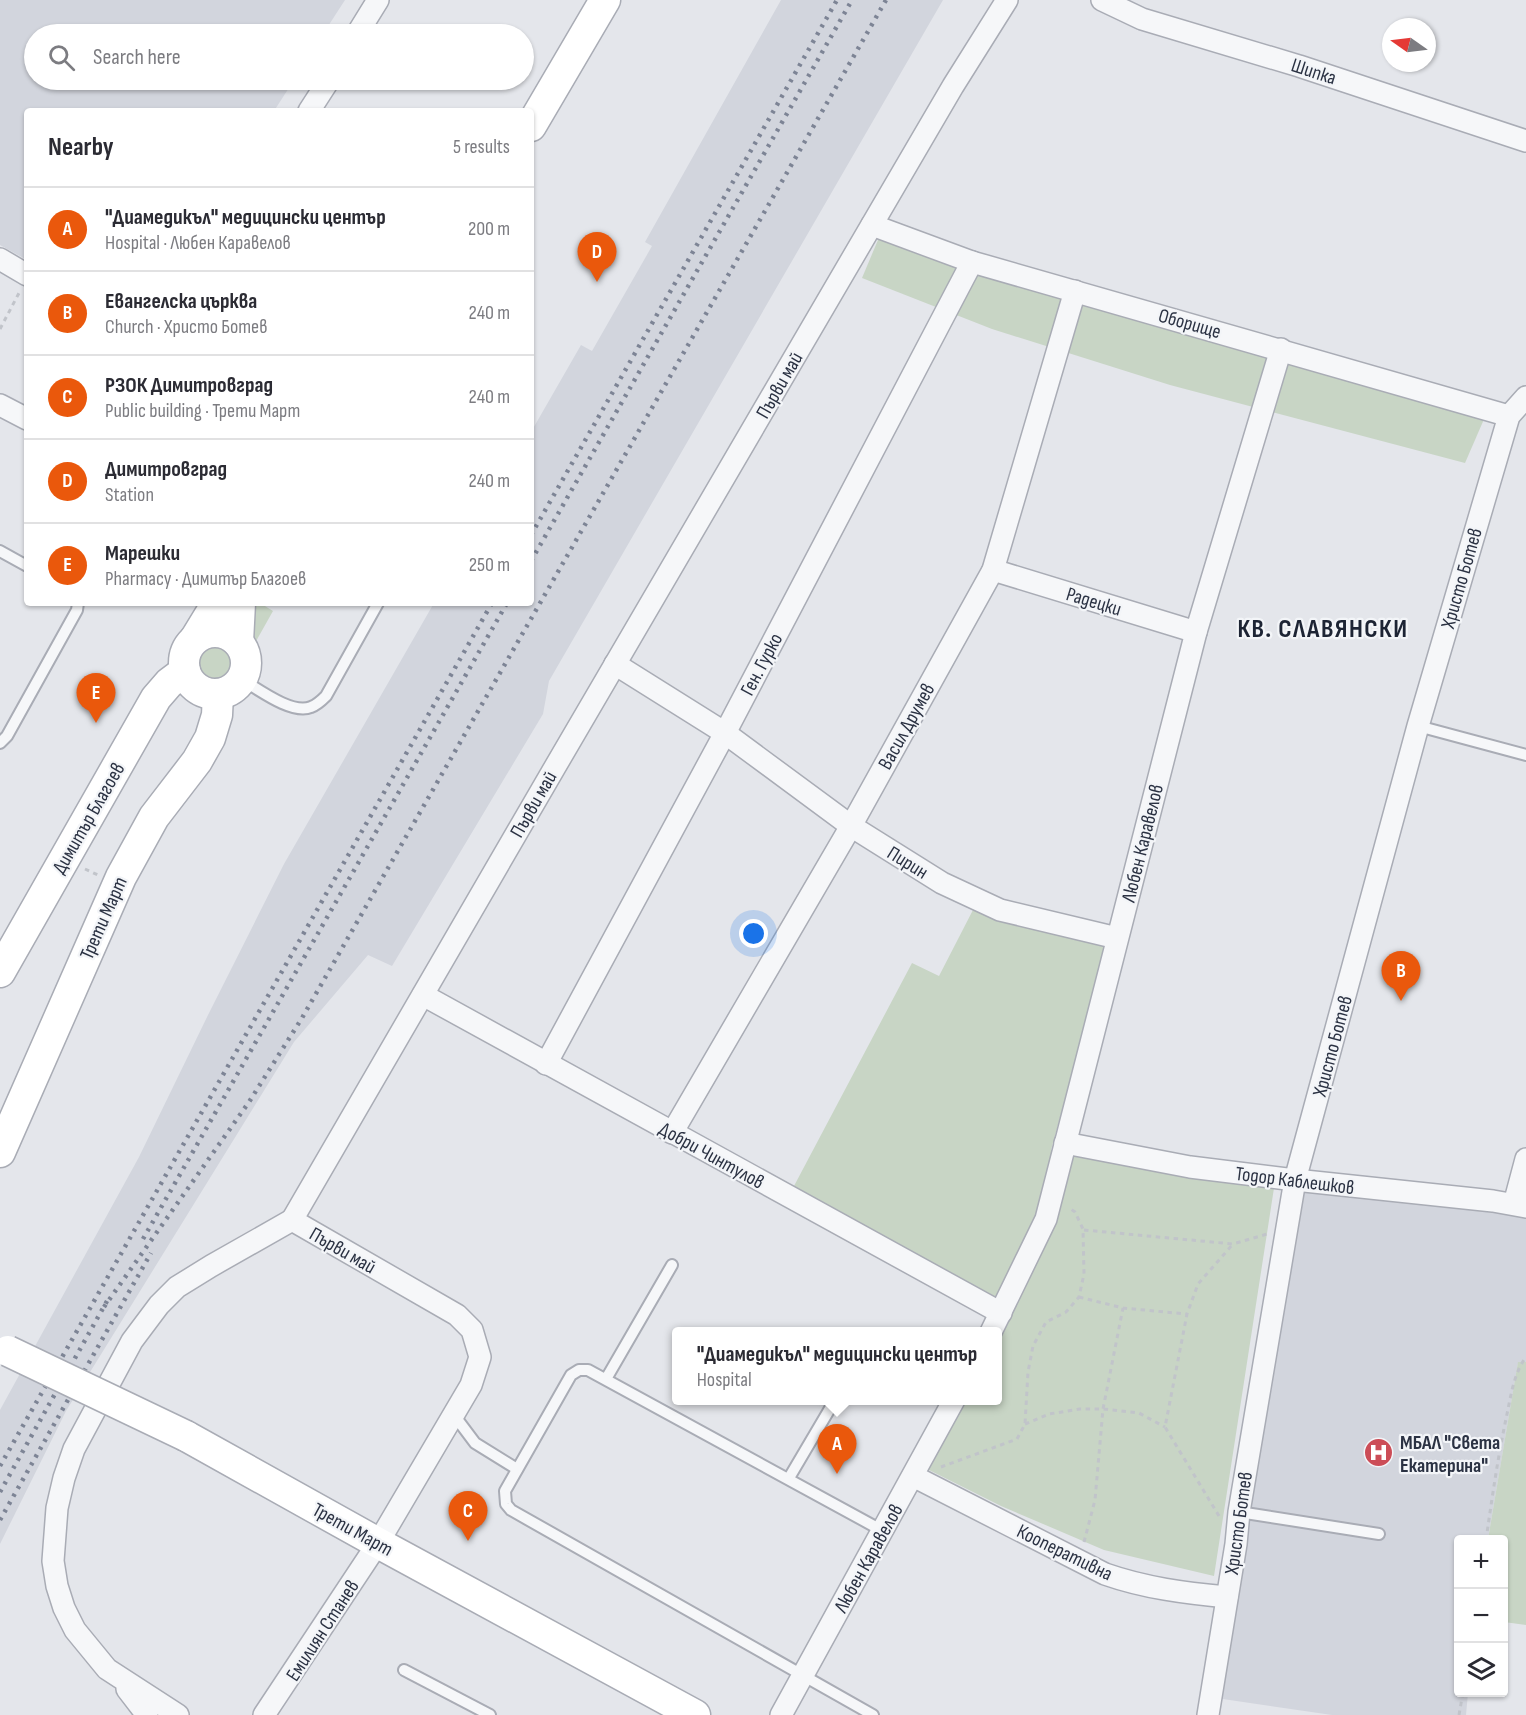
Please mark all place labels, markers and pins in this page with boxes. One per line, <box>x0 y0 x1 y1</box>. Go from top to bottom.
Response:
pin: D <box>578 232 616 282</box>
pin: E <box>76 674 116 723</box>
pin: B <box>1382 952 1420 1001</box>
pin: A <box>818 1424 856 1474</box>
place label: МБАЛ "Света Екатерина" <box>1400 1431 1500 1478</box>
hospital icon: МБАЛ "Света Екатерина" <box>1363 1437 1395 1469</box>
pin: C <box>448 1492 488 1541</box>

